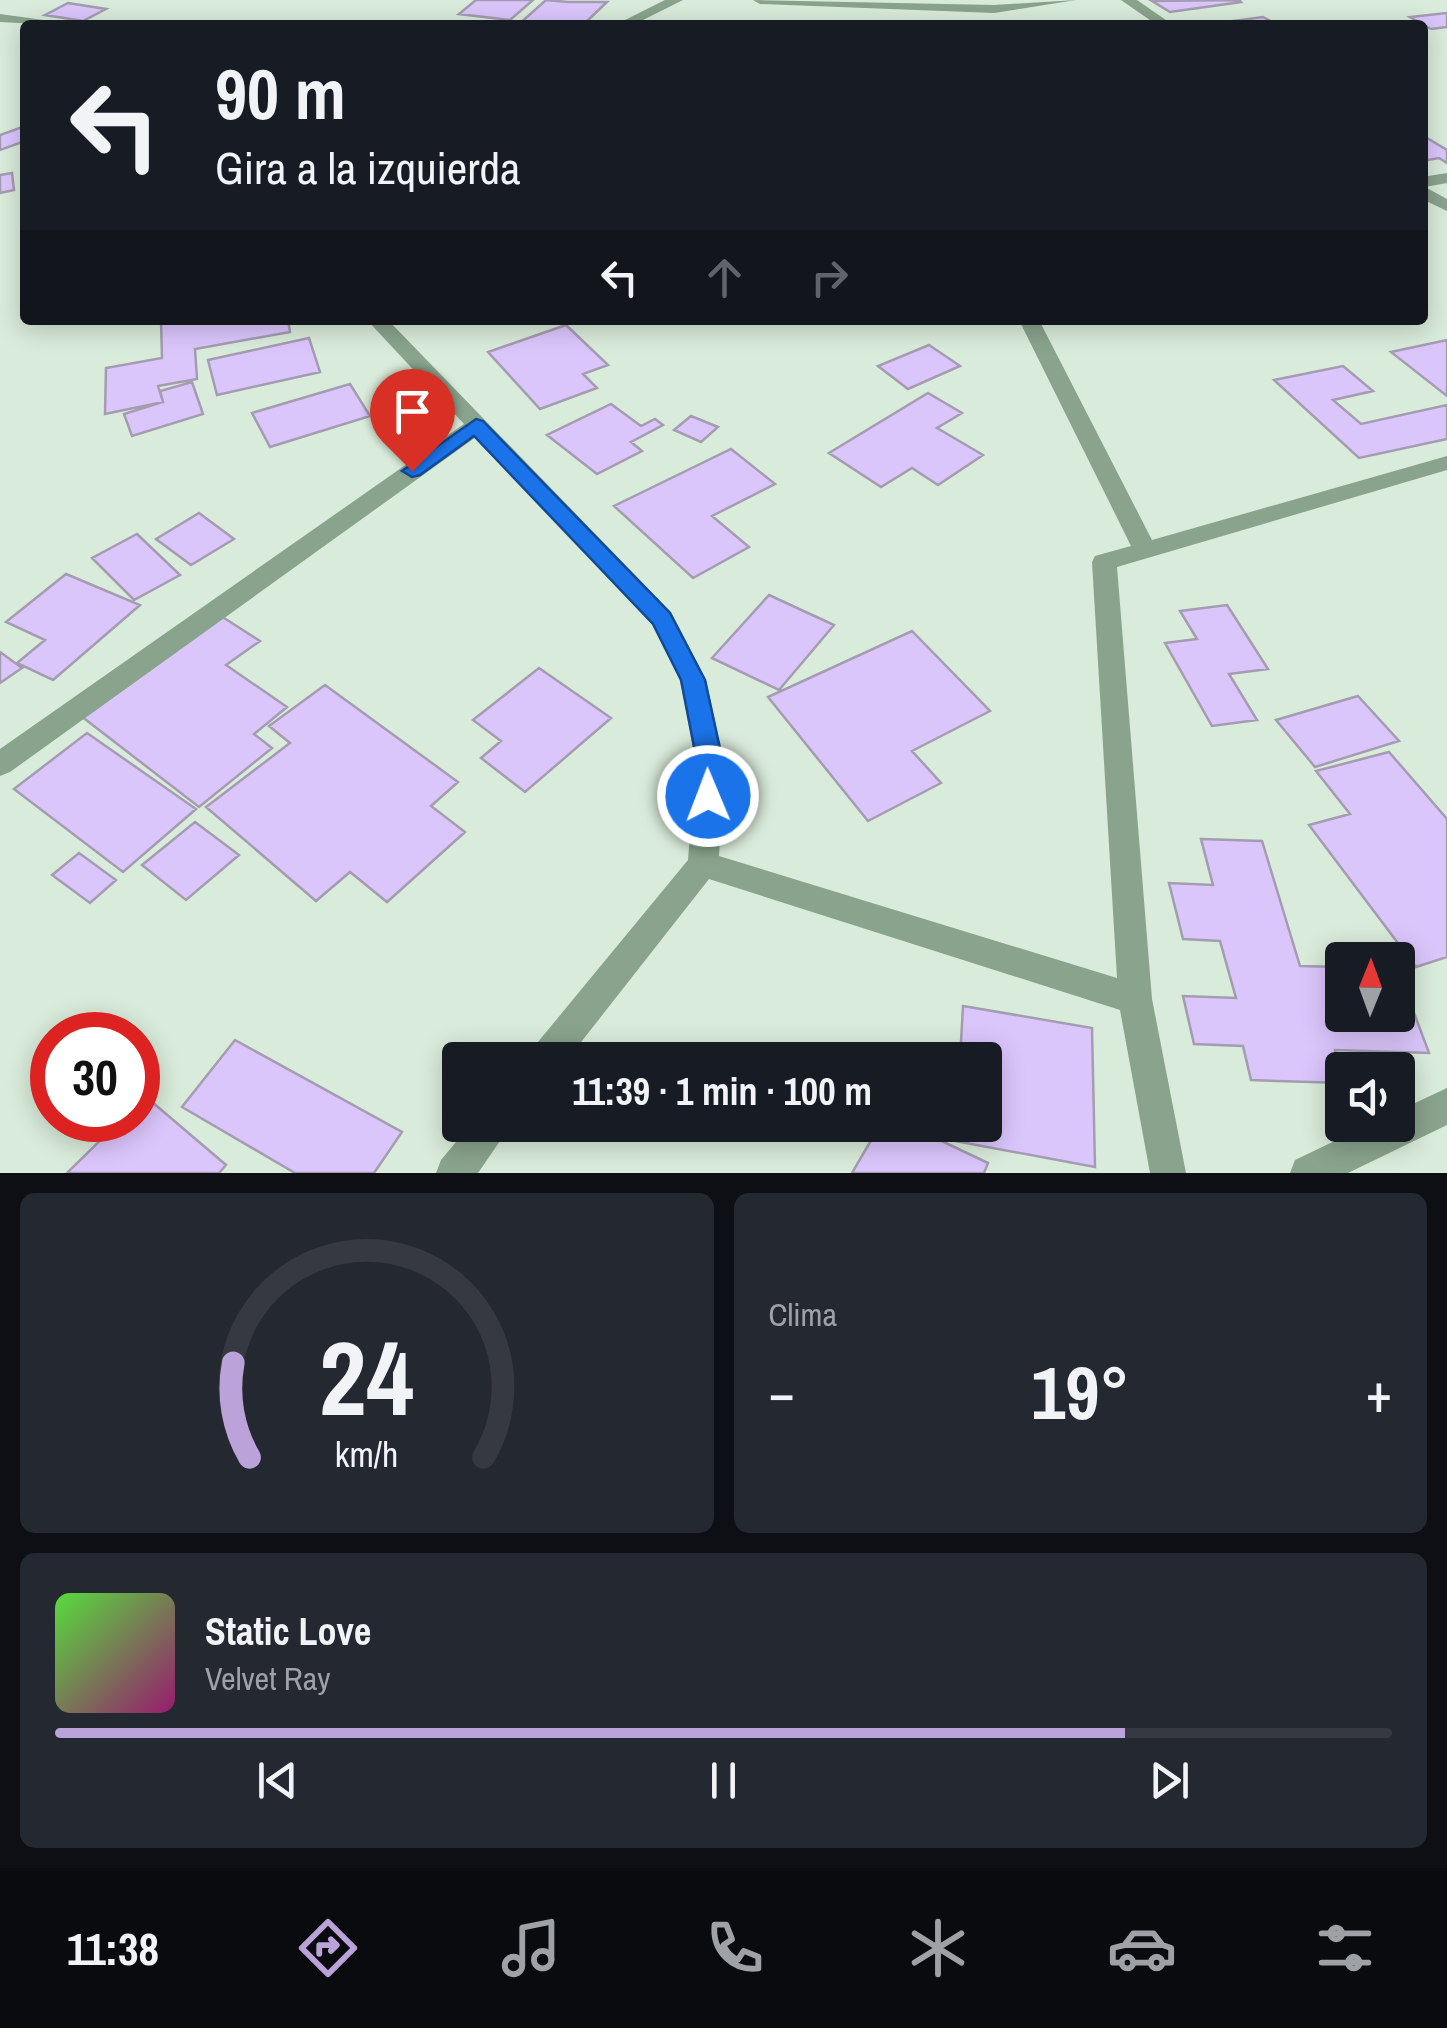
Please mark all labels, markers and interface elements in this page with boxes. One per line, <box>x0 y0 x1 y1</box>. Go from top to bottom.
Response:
text: 90 m <box>215 47 346 141</box>
icon: left <box>50 60 180 190</box>
text: Gira a la izquierda <box>215 137 521 198</box>
icon: left <box>592 250 647 305</box>
icon: ahead <box>697 250 752 305</box>
icon: right <box>802 250 857 305</box>
pin <box>370 369 455 472</box>
icon: arrive <box>385 384 440 439</box>
position arrow <box>656 744 760 848</box>
north arrow <box>1325 942 1415 1032</box>
map controls <box>1325 942 1415 1142</box>
speed limit sign: 30 <box>30 1012 160 1142</box>
button: sound <box>1325 1052 1415 1142</box>
text: 11:39 · 1 min · 100 m <box>572 1066 872 1117</box>
text: Clima <box>769 1293 837 1336</box>
text: 24 <box>319 1307 414 1447</box>
text: 19° <box>1031 1341 1129 1442</box>
text: − <box>769 1355 795 1429</box>
text: + <box>1366 1355 1392 1429</box>
text: km/h <box>335 1430 399 1478</box>
text: Static Love <box>205 1606 371 1657</box>
text: Velvet Ray <box>205 1657 330 1700</box>
icon: previous <box>250 1753 305 1808</box>
icon: pause <box>696 1753 751 1808</box>
icon: next <box>1142 1753 1197 1808</box>
icon: directions <box>293 1913 363 1983</box>
icon: music <box>496 1913 566 1983</box>
icon: phone <box>700 1913 770 1983</box>
icon: climate <box>903 1913 973 1983</box>
icon: car <box>1107 1913 1177 1983</box>
icon: filters <box>1310 1913 1380 1983</box>
text: 11:38 <box>67 1918 159 1979</box>

